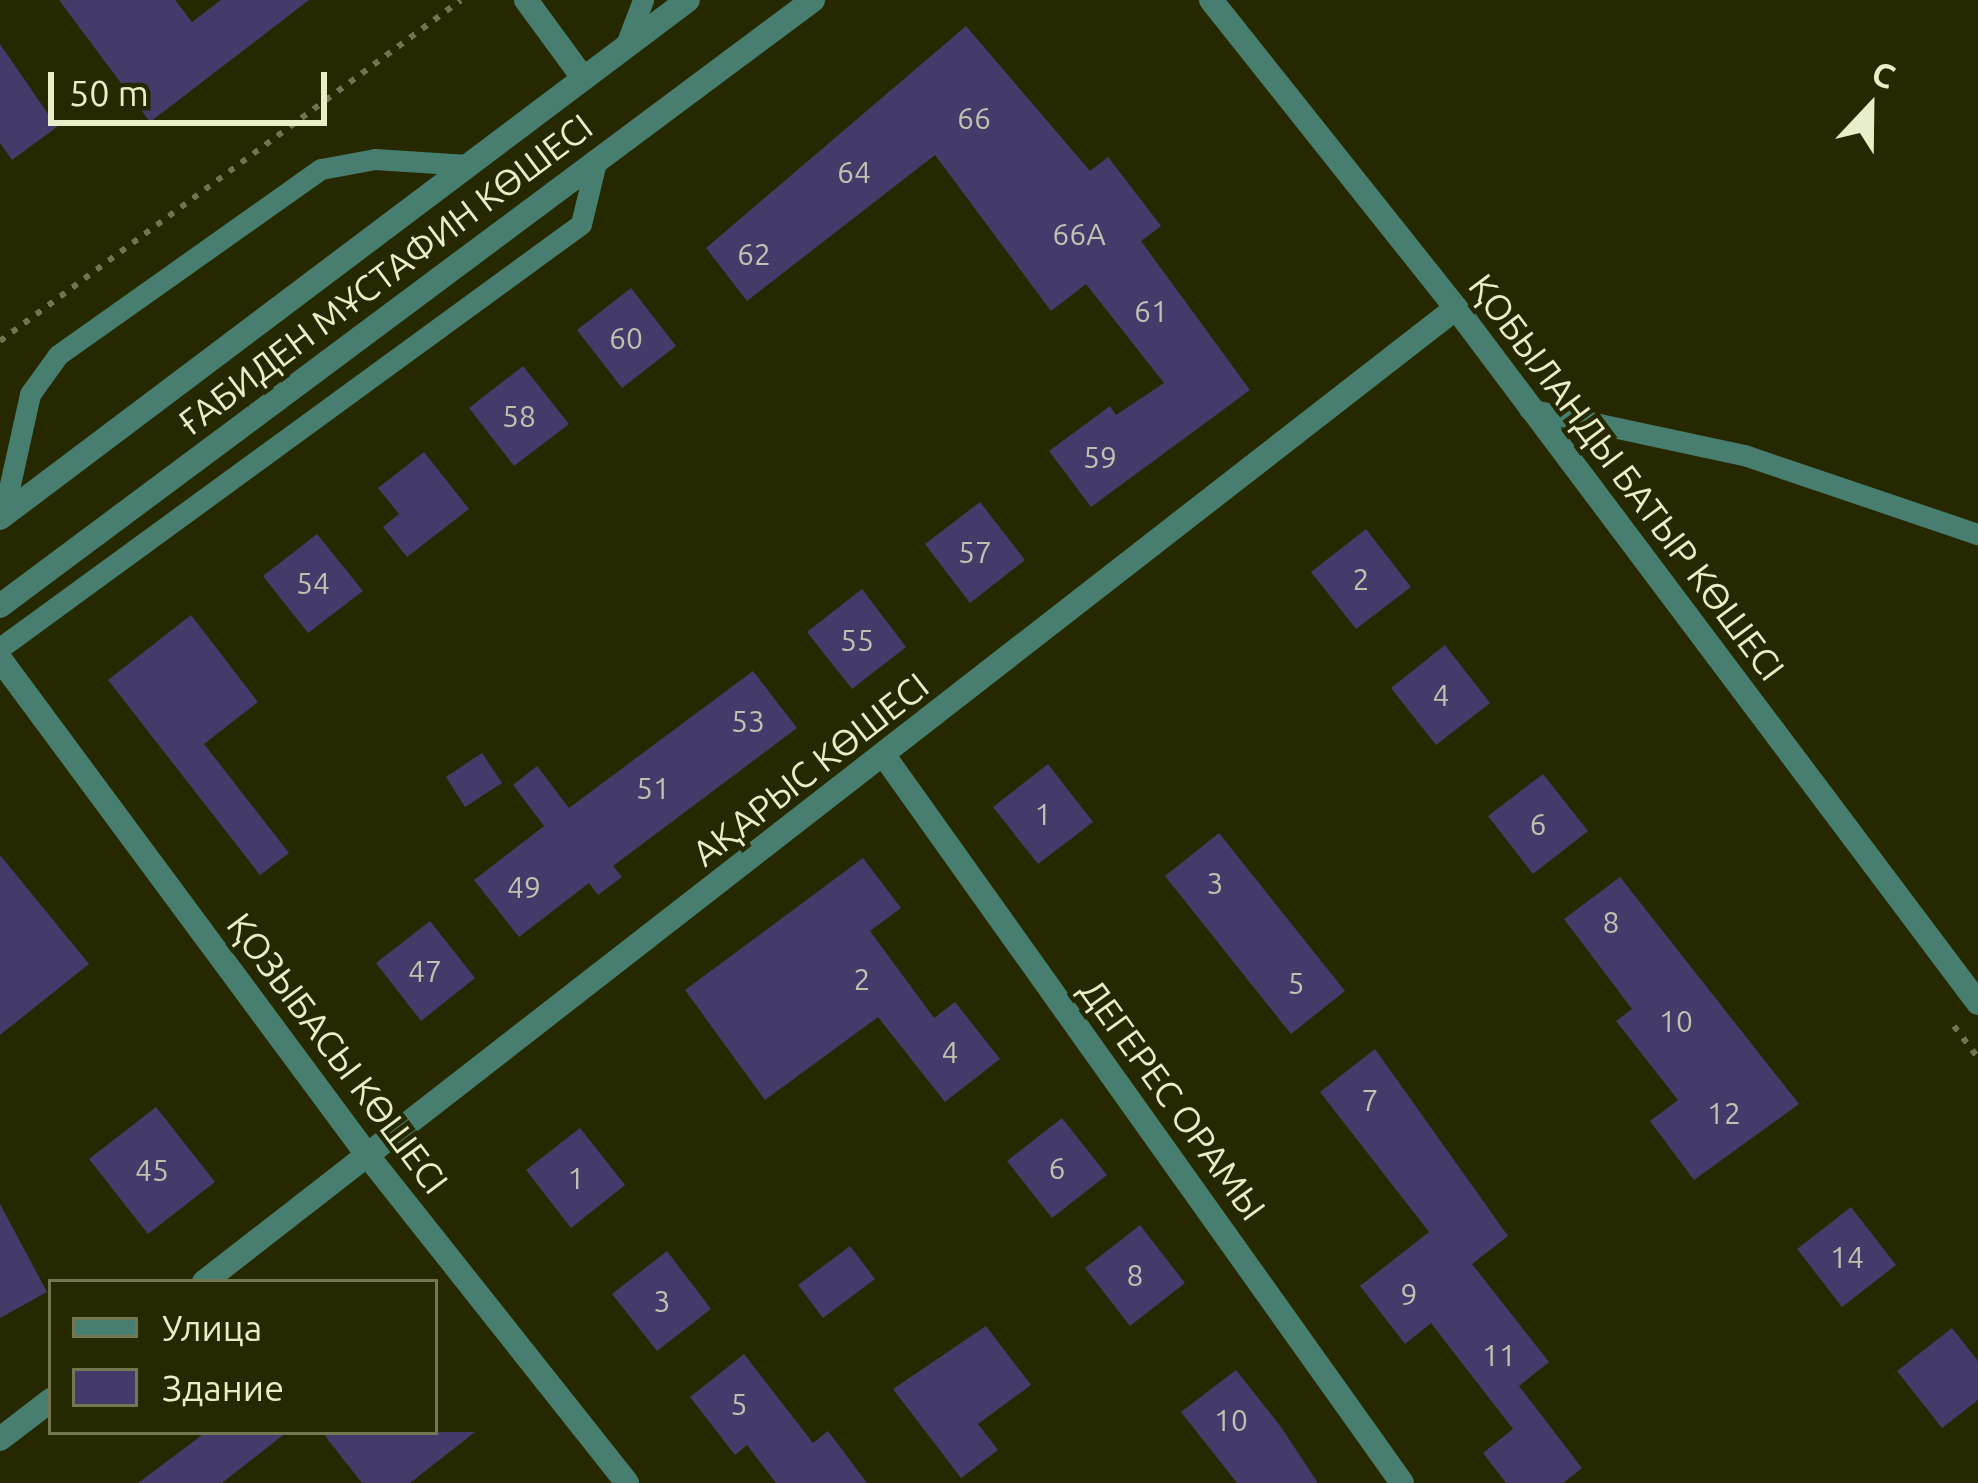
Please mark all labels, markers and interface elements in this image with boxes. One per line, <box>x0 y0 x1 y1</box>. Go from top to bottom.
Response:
scale bar <box>54 48 333 122</box>
north arrow <box>1810 48 1930 168</box>
text: С <box>1867 53 1900 95</box>
text: 50 m <box>69 72 149 113</box>
house number: 66 <box>957 100 991 136</box>
street label: ҒАБИДЕН МҰСТАФИН КӨШЕСІ <box>170 104 600 444</box>
house number: 64 <box>837 154 871 190</box>
house number: 66А <box>1052 216 1106 252</box>
house number: 62 <box>737 236 771 272</box>
street label: ҚОБЫЛАНДЫ БАТЫР КӨШЕСІ <box>1460 265 1794 689</box>
house number: 61 <box>1134 293 1168 329</box>
house number: 60 <box>609 320 643 356</box>
house number: 58 <box>502 398 536 434</box>
house number: 59 <box>1083 439 1117 475</box>
house number: 57 <box>958 534 992 570</box>
house number: 2 <box>1353 561 1369 597</box>
house number: 54 <box>296 565 330 601</box>
house number: 55 <box>840 622 874 658</box>
street label: АҚАРЫС КӨШЕСІ <box>683 663 937 875</box>
house number: 4 <box>1433 677 1449 713</box>
house number: 53 <box>731 703 765 739</box>
house number: 51 <box>636 770 670 806</box>
house number: 1 <box>1035 796 1051 832</box>
house number: 6 <box>1530 806 1546 842</box>
house number: 3 <box>1207 865 1223 901</box>
house number: 49 <box>507 869 541 905</box>
street label: ҚОЗЫБАСЫ КӨШЕСІ <box>218 904 458 1202</box>
house number: 8 <box>1603 904 1619 940</box>
house number: 47 <box>408 953 442 989</box>
house number: 2 <box>854 961 870 997</box>
house number: 5 <box>1288 965 1304 1001</box>
street label: ДЕГЕРЕС ОРАМЫ <box>1071 970 1275 1228</box>
house number: 10 <box>1659 1003 1693 1039</box>
house number: 4 <box>942 1034 958 1070</box>
house number: 7 <box>1362 1082 1378 1118</box>
house number: 12 <box>1707 1095 1741 1131</box>
house number: 6 <box>1049 1150 1065 1186</box>
house number: 45 <box>135 1152 169 1188</box>
house number: 1 <box>568 1160 584 1196</box>
house number: 14 <box>1830 1239 1864 1275</box>
house number: 8 <box>1127 1257 1143 1293</box>
house number: 9 <box>1401 1276 1417 1312</box>
legend <box>48 1279 438 1435</box>
house number: 3 <box>654 1283 670 1319</box>
text: Улица <box>162 1307 262 1348</box>
house number: 11 <box>1482 1337 1516 1373</box>
text: Здание <box>162 1367 284 1408</box>
house number: 5 <box>731 1386 747 1422</box>
house number: 10 <box>1214 1402 1248 1438</box>

